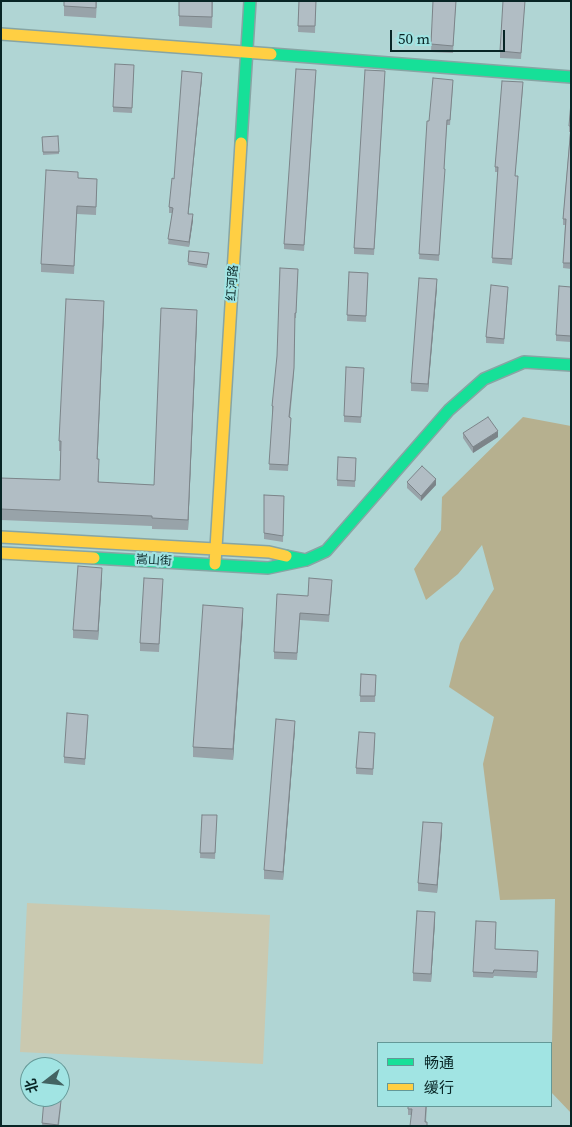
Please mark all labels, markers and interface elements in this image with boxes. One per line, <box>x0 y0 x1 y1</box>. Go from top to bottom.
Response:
scale bar <box>392 20 507 52</box>
text: 50 m <box>398 28 430 49</box>
street label: 红河路 <box>225 265 241 301</box>
street label: 嵩山街 <box>136 553 172 569</box>
legend <box>377 1042 552 1107</box>
text: 畅通 <box>424 1052 454 1073</box>
north arrow <box>20 1057 70 1107</box>
text: 北 <box>20 1076 43 1095</box>
text: 缓行 <box>424 1077 454 1098</box>

